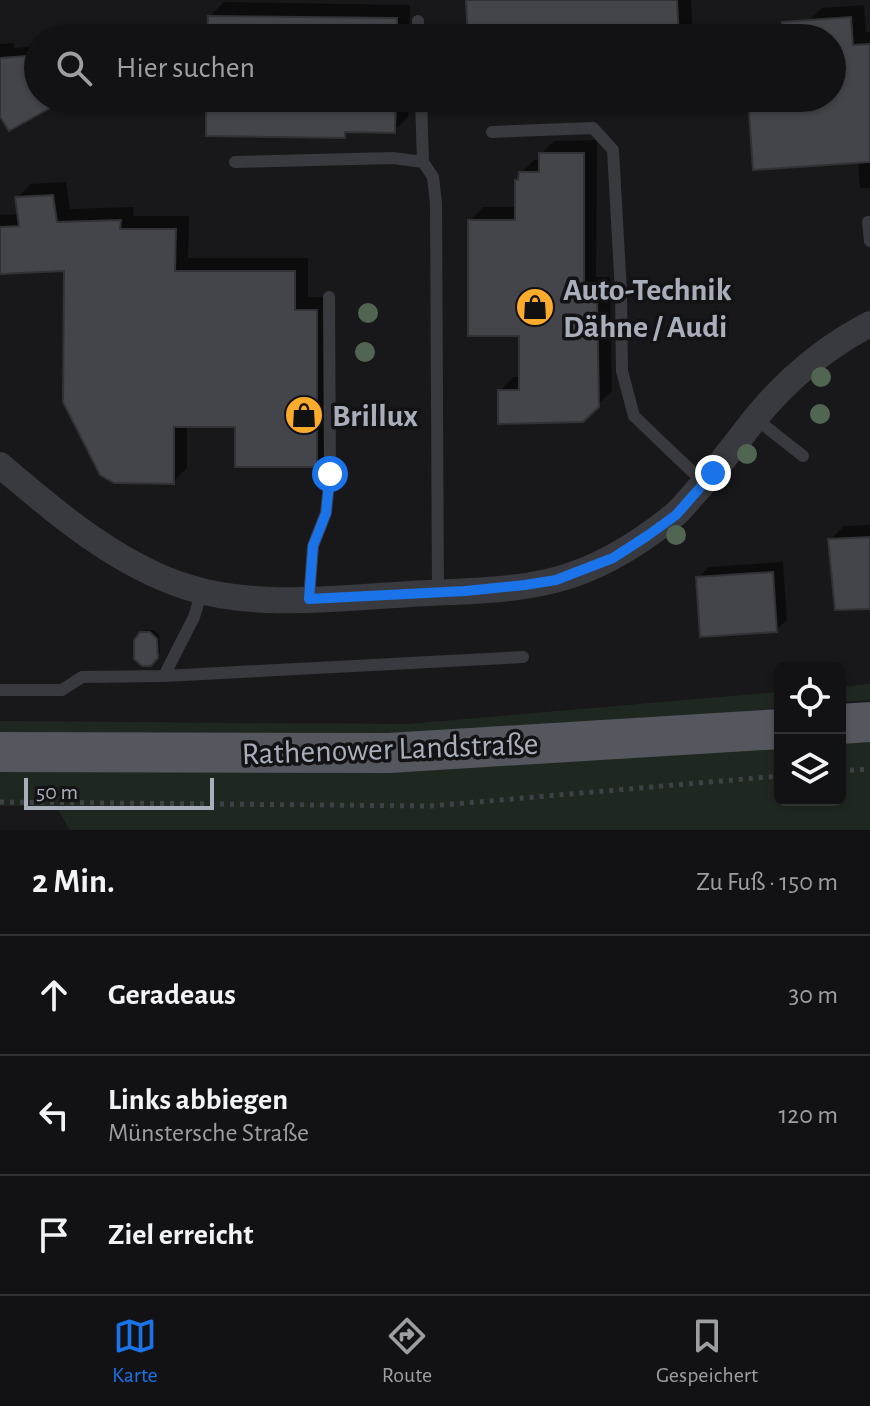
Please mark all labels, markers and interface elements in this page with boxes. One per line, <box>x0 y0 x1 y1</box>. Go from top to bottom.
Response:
search box <box>24 24 846 112</box>
icon: search <box>52 46 96 90</box>
text: Hier suchen <box>116 53 255 83</box>
place label: Auto-Technik Dähne / Audi <box>563 274 732 343</box>
shop icon: Auto-Technik Dähne / Audi <box>514 286 556 328</box>
shop icon: Brillux <box>283 394 325 436</box>
place label: Brillux <box>332 400 418 432</box>
route end <box>695 455 731 491</box>
route start <box>312 456 348 492</box>
map controls <box>774 662 846 806</box>
button: locate <box>774 662 846 734</box>
street label: Rathenower Landstraße <box>241 728 539 770</box>
button: layers <box>774 734 846 806</box>
scale bar <box>24 774 214 810</box>
text: 50 m <box>36 781 78 803</box>
text: 2 Min. <box>32 865 115 899</box>
text: Zu Fuß · 150 m <box>696 869 838 895</box>
icon: ahead <box>32 973 76 1017</box>
text: Geradeaus <box>108 980 236 1010</box>
text: 30 m <box>788 982 838 1008</box>
text: Links abbiegen <box>108 1085 288 1115</box>
icon: left <box>32 1093 76 1137</box>
text: 120 m <box>778 1102 838 1128</box>
text: Münstersche Straße <box>108 1120 309 1146</box>
icon: arrive <box>32 1213 76 1257</box>
text: Ziel erreicht <box>108 1220 253 1250</box>
tab: Karte <box>112 1314 158 1388</box>
tab: Route <box>382 1314 432 1388</box>
tab: Gespeichert <box>656 1314 758 1388</box>

